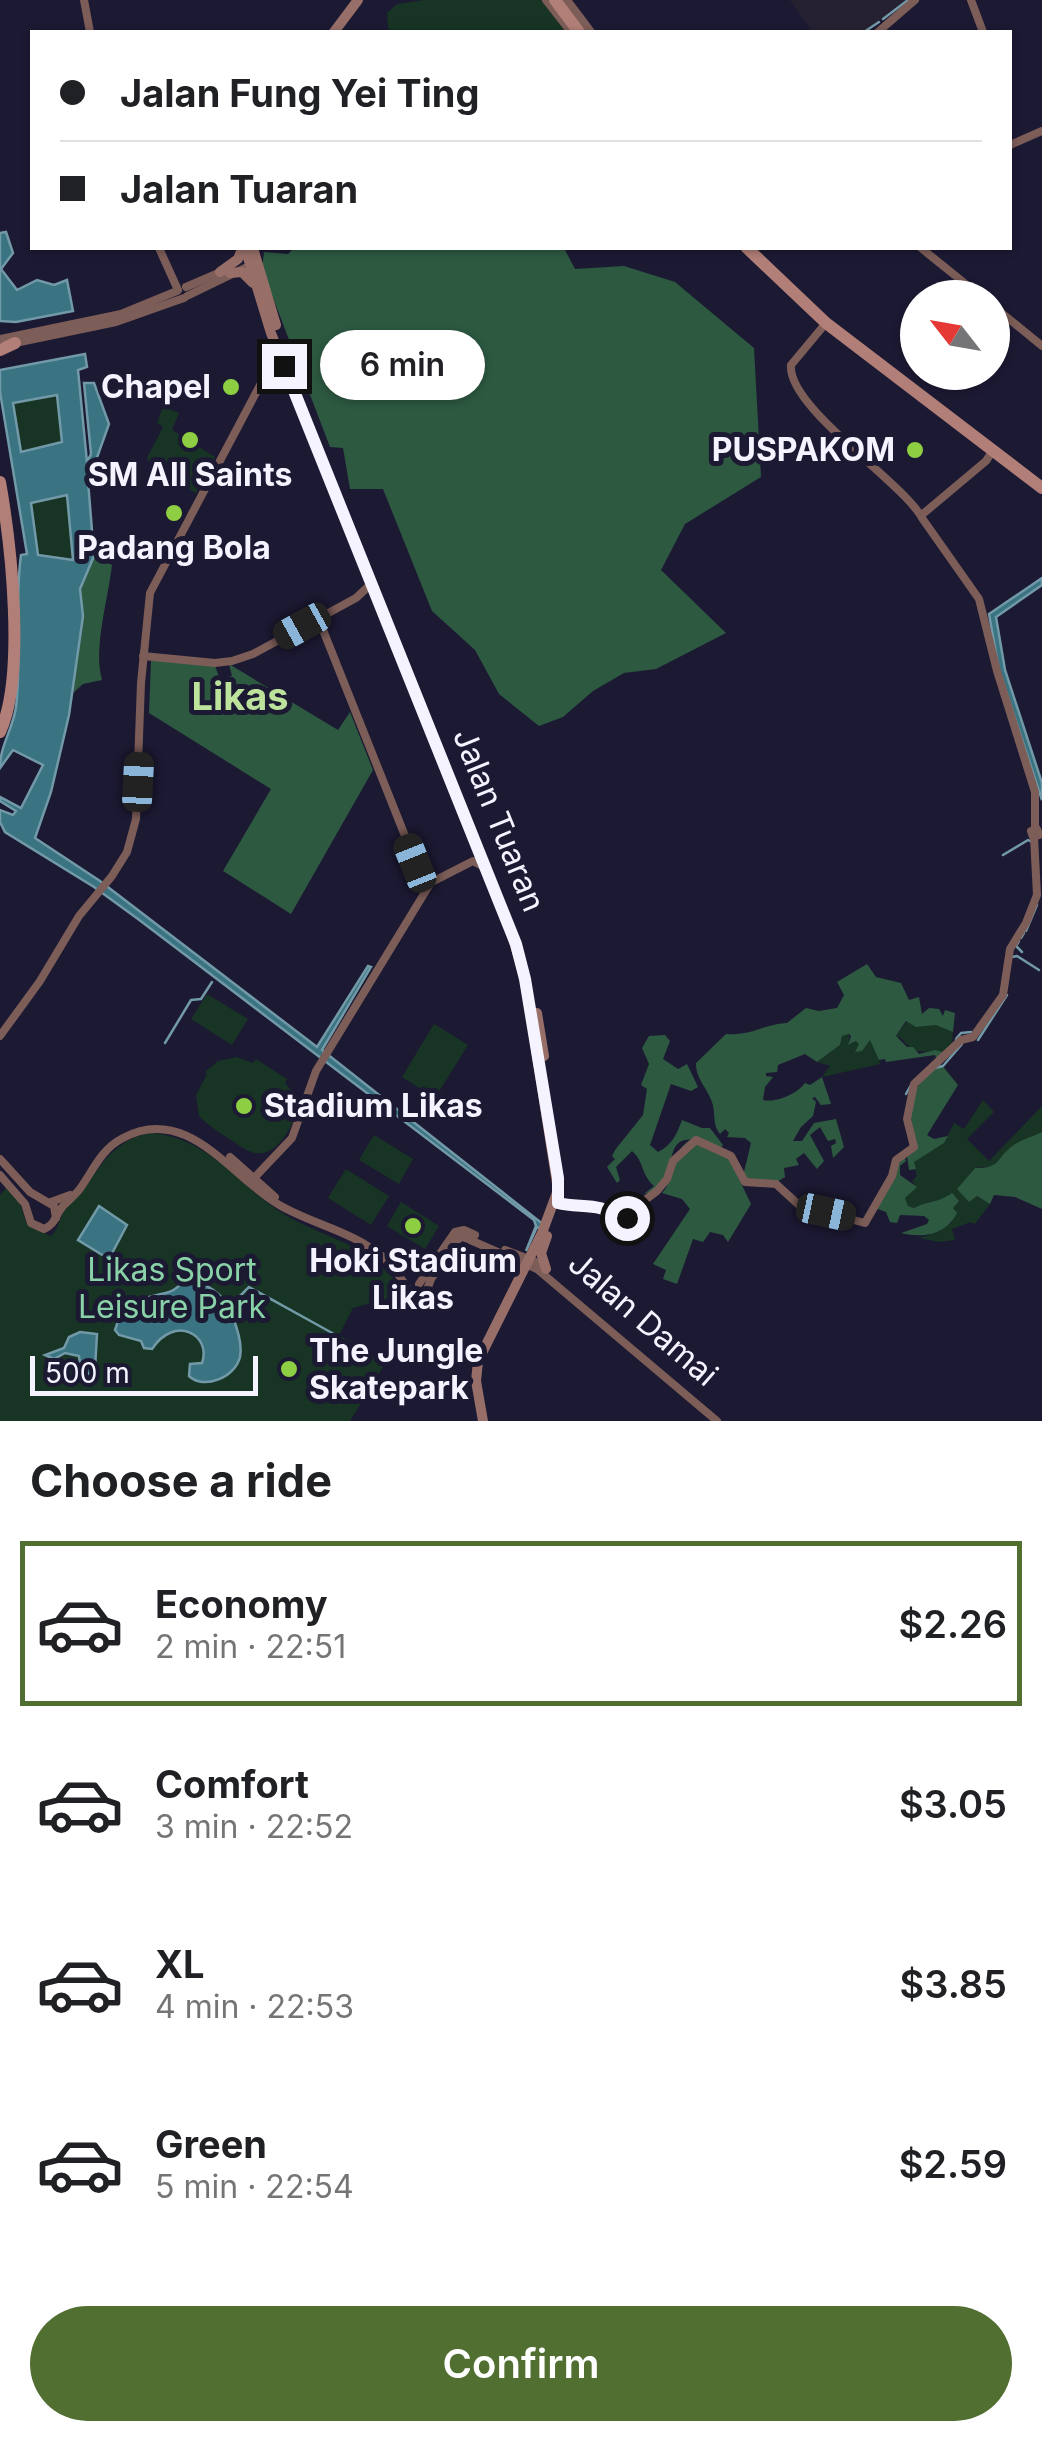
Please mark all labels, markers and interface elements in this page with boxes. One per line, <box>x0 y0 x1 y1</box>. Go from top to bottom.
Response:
text: Jalan Fung Yei Ting <box>120 70 480 116</box>
text: Jalan Tuaran <box>120 166 358 212</box>
north arrow <box>900 280 1010 390</box>
map controls <box>900 280 1010 390</box>
callout: 6 min <box>319 331 484 401</box>
route end <box>262 344 307 389</box>
text: 6 min <box>360 345 445 384</box>
place label: Chapel <box>101 367 211 406</box>
marker: Chapel <box>220 376 242 398</box>
marker: SM All Saints <box>179 429 201 451</box>
place label: PUSPAKOM <box>712 430 895 469</box>
marker: PUSPAKOM <box>904 439 926 461</box>
place label: SM All Saints <box>88 455 292 494</box>
marker: Padang Bola <box>163 502 185 524</box>
place label: Padang Bola <box>77 528 271 567</box>
car <box>268 598 336 654</box>
district label: Likas <box>191 673 289 719</box>
street label: Jalan Tuaran <box>445 723 554 917</box>
car <box>121 751 155 813</box>
car <box>390 830 440 896</box>
place label: Stadium Likas <box>264 1086 483 1125</box>
marker: Stadium Likas <box>233 1095 255 1117</box>
car <box>794 1191 858 1233</box>
route start <box>605 1196 650 1241</box>
marker: Hoki Stadium Likas <box>402 1215 424 1237</box>
place label: Hoki Stadium Likas <box>309 1241 517 1317</box>
street label: Jalan Damai <box>561 1243 726 1394</box>
park label: Likas Sport Leisure Park <box>78 1250 266 1326</box>
place label: The Jungle Skatepark <box>309 1331 483 1407</box>
scale bar <box>30 1351 258 1396</box>
text: 500 m <box>45 1356 130 1390</box>
marker: The Jungle Skatepark <box>278 1358 300 1380</box>
text: Choose a ride <box>30 1453 332 1508</box>
icon: car <box>35 1579 125 1669</box>
text: Economy <box>155 1581 328 1627</box>
text: $2.26 <box>899 1601 1007 1647</box>
text: 2 min · 22:51 <box>155 1627 346 1666</box>
icon: car <box>35 1759 125 1849</box>
text: Comfort <box>155 1761 309 1807</box>
text: $3.05 <box>899 1781 1007 1827</box>
text: 3 min · 22:52 <box>155 1807 353 1846</box>
icon: car <box>35 1939 125 2029</box>
text: XL <box>155 1941 205 1987</box>
text: $3.85 <box>900 1961 1007 2007</box>
text: 4 min · 22:53 <box>155 1987 354 2026</box>
icon: car <box>35 2119 125 2209</box>
text: Green <box>155 2121 267 2167</box>
text: $2.59 <box>899 2141 1007 2187</box>
text: 5 min · 22:54 <box>155 2167 354 2206</box>
button: Confirm <box>30 2306 1012 2421</box>

